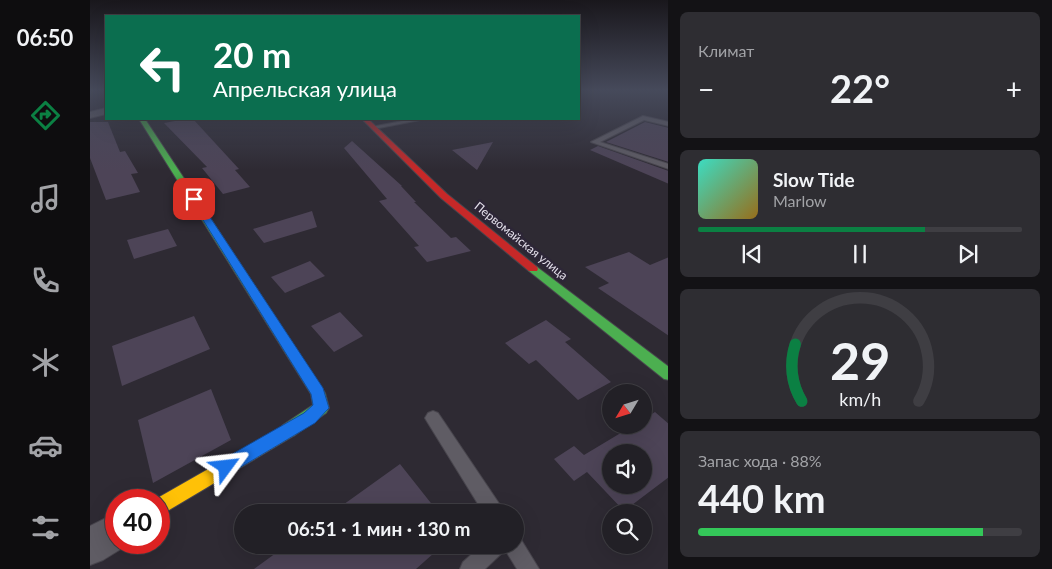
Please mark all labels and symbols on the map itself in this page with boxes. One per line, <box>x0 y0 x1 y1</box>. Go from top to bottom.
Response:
pin <box>173 178 215 220</box>
street label: Первомайская улица <box>472 198 571 283</box>
north arrow <box>602 384 652 434</box>
position arrow <box>199 440 251 492</box>
speed limit sign: 40 <box>105 489 170 554</box>

